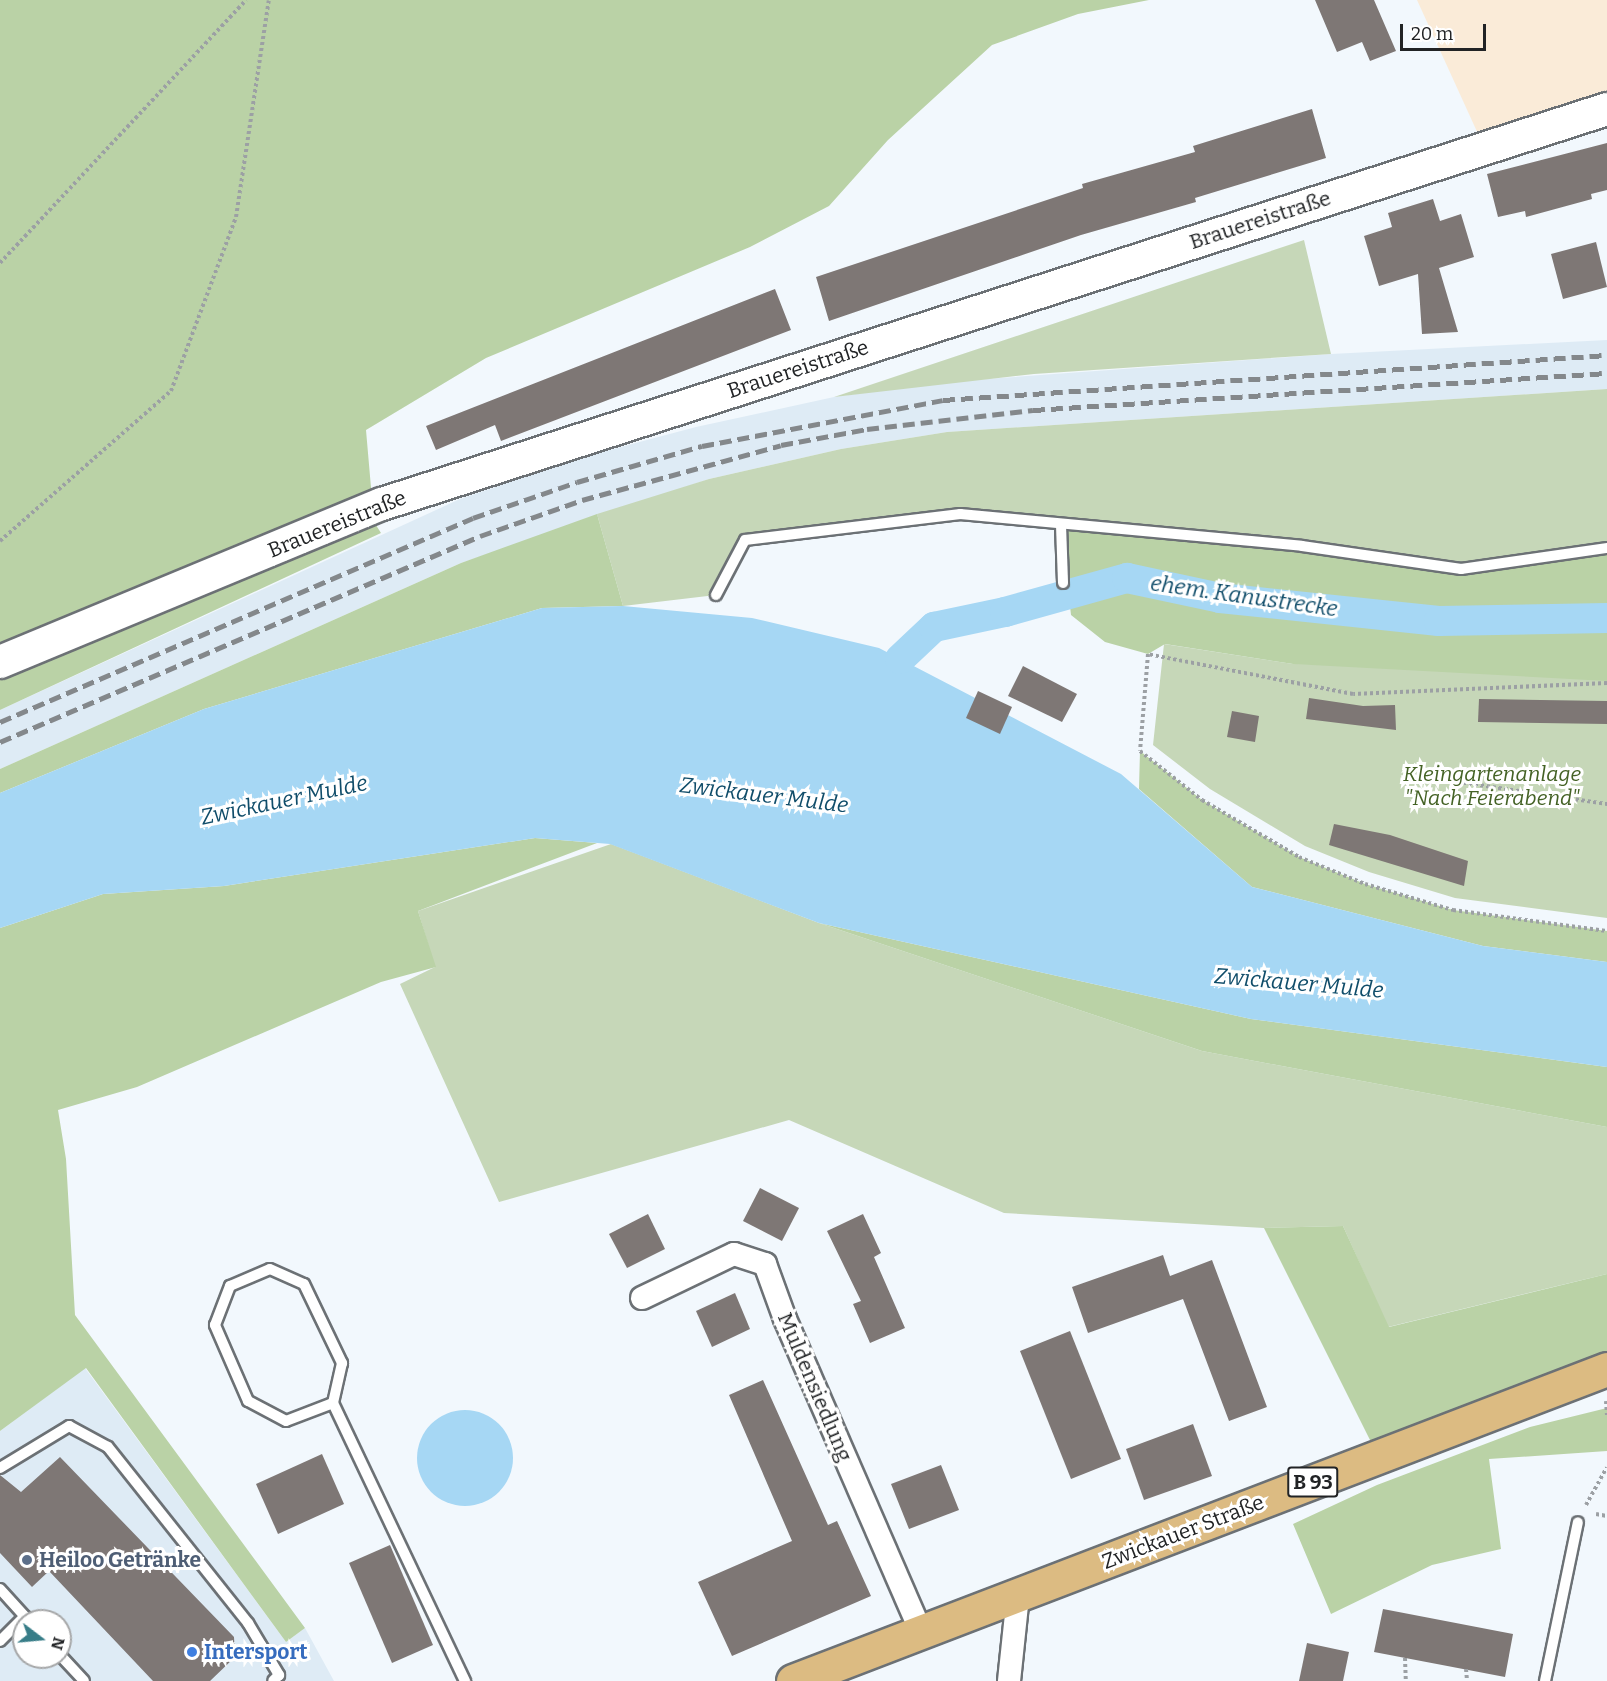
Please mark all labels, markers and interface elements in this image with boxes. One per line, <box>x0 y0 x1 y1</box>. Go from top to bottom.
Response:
scale bar <box>1403 12 1488 50</box>
text: 20 m <box>1411 23 1453 45</box>
street label: Brauereistraße <box>1186 185 1334 255</box>
street label: Brauereistraße <box>724 334 872 404</box>
street label: Brauereistraße <box>264 485 410 563</box>
water label: ehem. Kanustrecke <box>1149 570 1339 622</box>
park label: Kleingartenanlage "Nach Feierabend" <box>1403 761 1581 811</box>
water label: Zwickauer Mulde <box>198 769 370 831</box>
water label: Zwickauer Mulde <box>678 772 850 818</box>
water label: Zwickauer Mulde <box>1213 962 1385 1004</box>
street label: Muldensiedlung <box>772 1309 858 1465</box>
road number: B 93 <box>1286 1465 1340 1499</box>
street label: Zwickauer Straße <box>1098 1490 1268 1574</box>
place label: Heiloo Getränke <box>39 1547 201 1573</box>
marker: Heiloo Getränke <box>20 1553 34 1567</box>
north arrow <box>12 1609 72 1669</box>
text: N <box>47 1635 69 1652</box>
place label: Intersport <box>204 1639 308 1665</box>
marker: Intersport <box>185 1645 199 1659</box>

